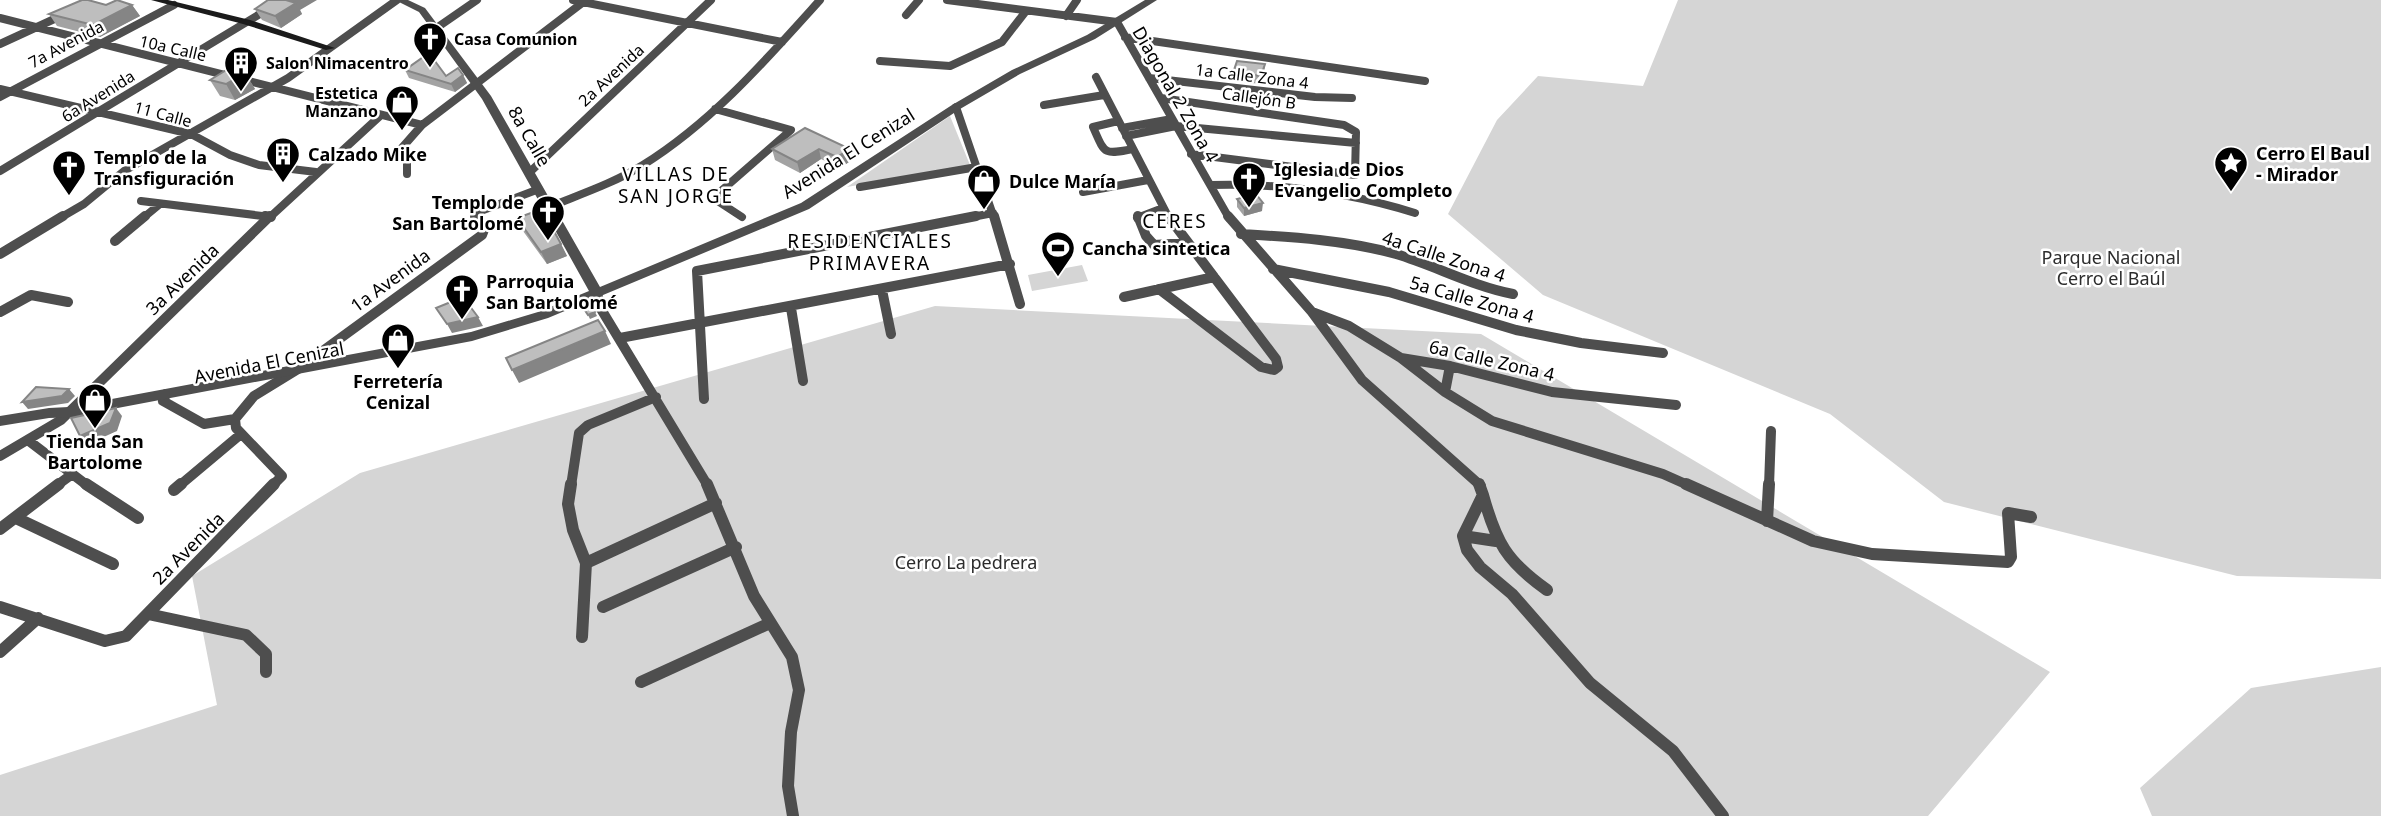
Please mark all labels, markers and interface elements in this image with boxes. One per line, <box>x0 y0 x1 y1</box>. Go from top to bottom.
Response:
street label: 7a Avenida <box>24 15 108 73</box>
church icon: Casa Comunion <box>411 20 449 69</box>
street label: Diagonal 2 Zona 4 <box>1127 22 1225 166</box>
place label: Casa Comunion <box>454 28 578 50</box>
street label: 10a Calle <box>137 30 209 66</box>
street label: 2a Avenida <box>573 39 649 111</box>
building icon: Salon Nimacentro <box>222 44 260 93</box>
place label: Salon Nimacentro <box>266 52 409 74</box>
street label: 1a Calle Zona 4 <box>1194 58 1310 94</box>
street label: 6a Avenida <box>57 65 139 127</box>
place label: Estetica Manzano <box>305 82 378 122</box>
street label: Callejón B <box>1221 82 1297 114</box>
shop icon: Estetica Manzano <box>383 83 421 132</box>
street label: 11 Calle <box>132 96 194 132</box>
street label: 8a Calle <box>503 101 557 171</box>
street label: Avenida El Cenizal <box>777 102 919 204</box>
building icon: Calzado Mike <box>264 135 302 184</box>
place label: Cerro El Baul - Mirador <box>2256 141 2370 186</box>
place label: Calzado Mike <box>308 142 427 166</box>
place icon: Cerro El Baul - Mirador <box>2212 144 2250 193</box>
place label: Templo de la Transfiguración <box>94 145 234 190</box>
church icon: Templo de la Transfiguración <box>50 148 88 197</box>
place label: Iglesia de Dios Evangelio Completo <box>1274 157 1453 202</box>
church icon: Iglesia de Dios Evangelio Completo <box>1230 160 1268 209</box>
district label: VILLAS DE SAN JORGE <box>618 161 734 209</box>
shop icon: Dulce María <box>965 162 1003 211</box>
place label: Dulce María <box>1009 169 1116 193</box>
place label: Templo de San Bartolomé <box>392 190 524 235</box>
church icon: Templo de San Bartolomé <box>529 193 567 242</box>
district label: CERES <box>1142 208 1208 234</box>
street label: 4a Calle Zona 4 <box>1379 225 1509 287</box>
district label: RESIDENCIALES PRIMAVERA <box>787 228 953 276</box>
sports icon: Cancha sintetica <box>1039 229 1077 278</box>
place label: Cancha sintetica <box>1082 236 1230 260</box>
street label: 3a Avenida <box>140 238 224 320</box>
street label: 1a Avenida <box>345 243 435 317</box>
park label: Parque Nacional Cerro el Baúl <box>2042 245 2180 290</box>
place label: Parroquia San Bartolomé <box>486 269 618 314</box>
street label: 5a Calle Zona 4 <box>1407 270 1537 328</box>
church icon: Parroquia San Bartolomé <box>443 272 481 321</box>
shop icon: Ferretería Cenizal <box>379 321 417 370</box>
street label: 6a Calle Zona 4 <box>1427 334 1557 386</box>
street label: Avenida El Cenizal <box>192 336 346 388</box>
place label: Ferretería Cenizal <box>353 369 443 414</box>
shop icon: Tienda San Bartolome <box>76 381 114 430</box>
place label: Tienda San Bartolome <box>46 429 144 474</box>
street label: 2a Avenida <box>147 507 229 589</box>
park label: Cerro La pedrera <box>895 550 1037 574</box>

